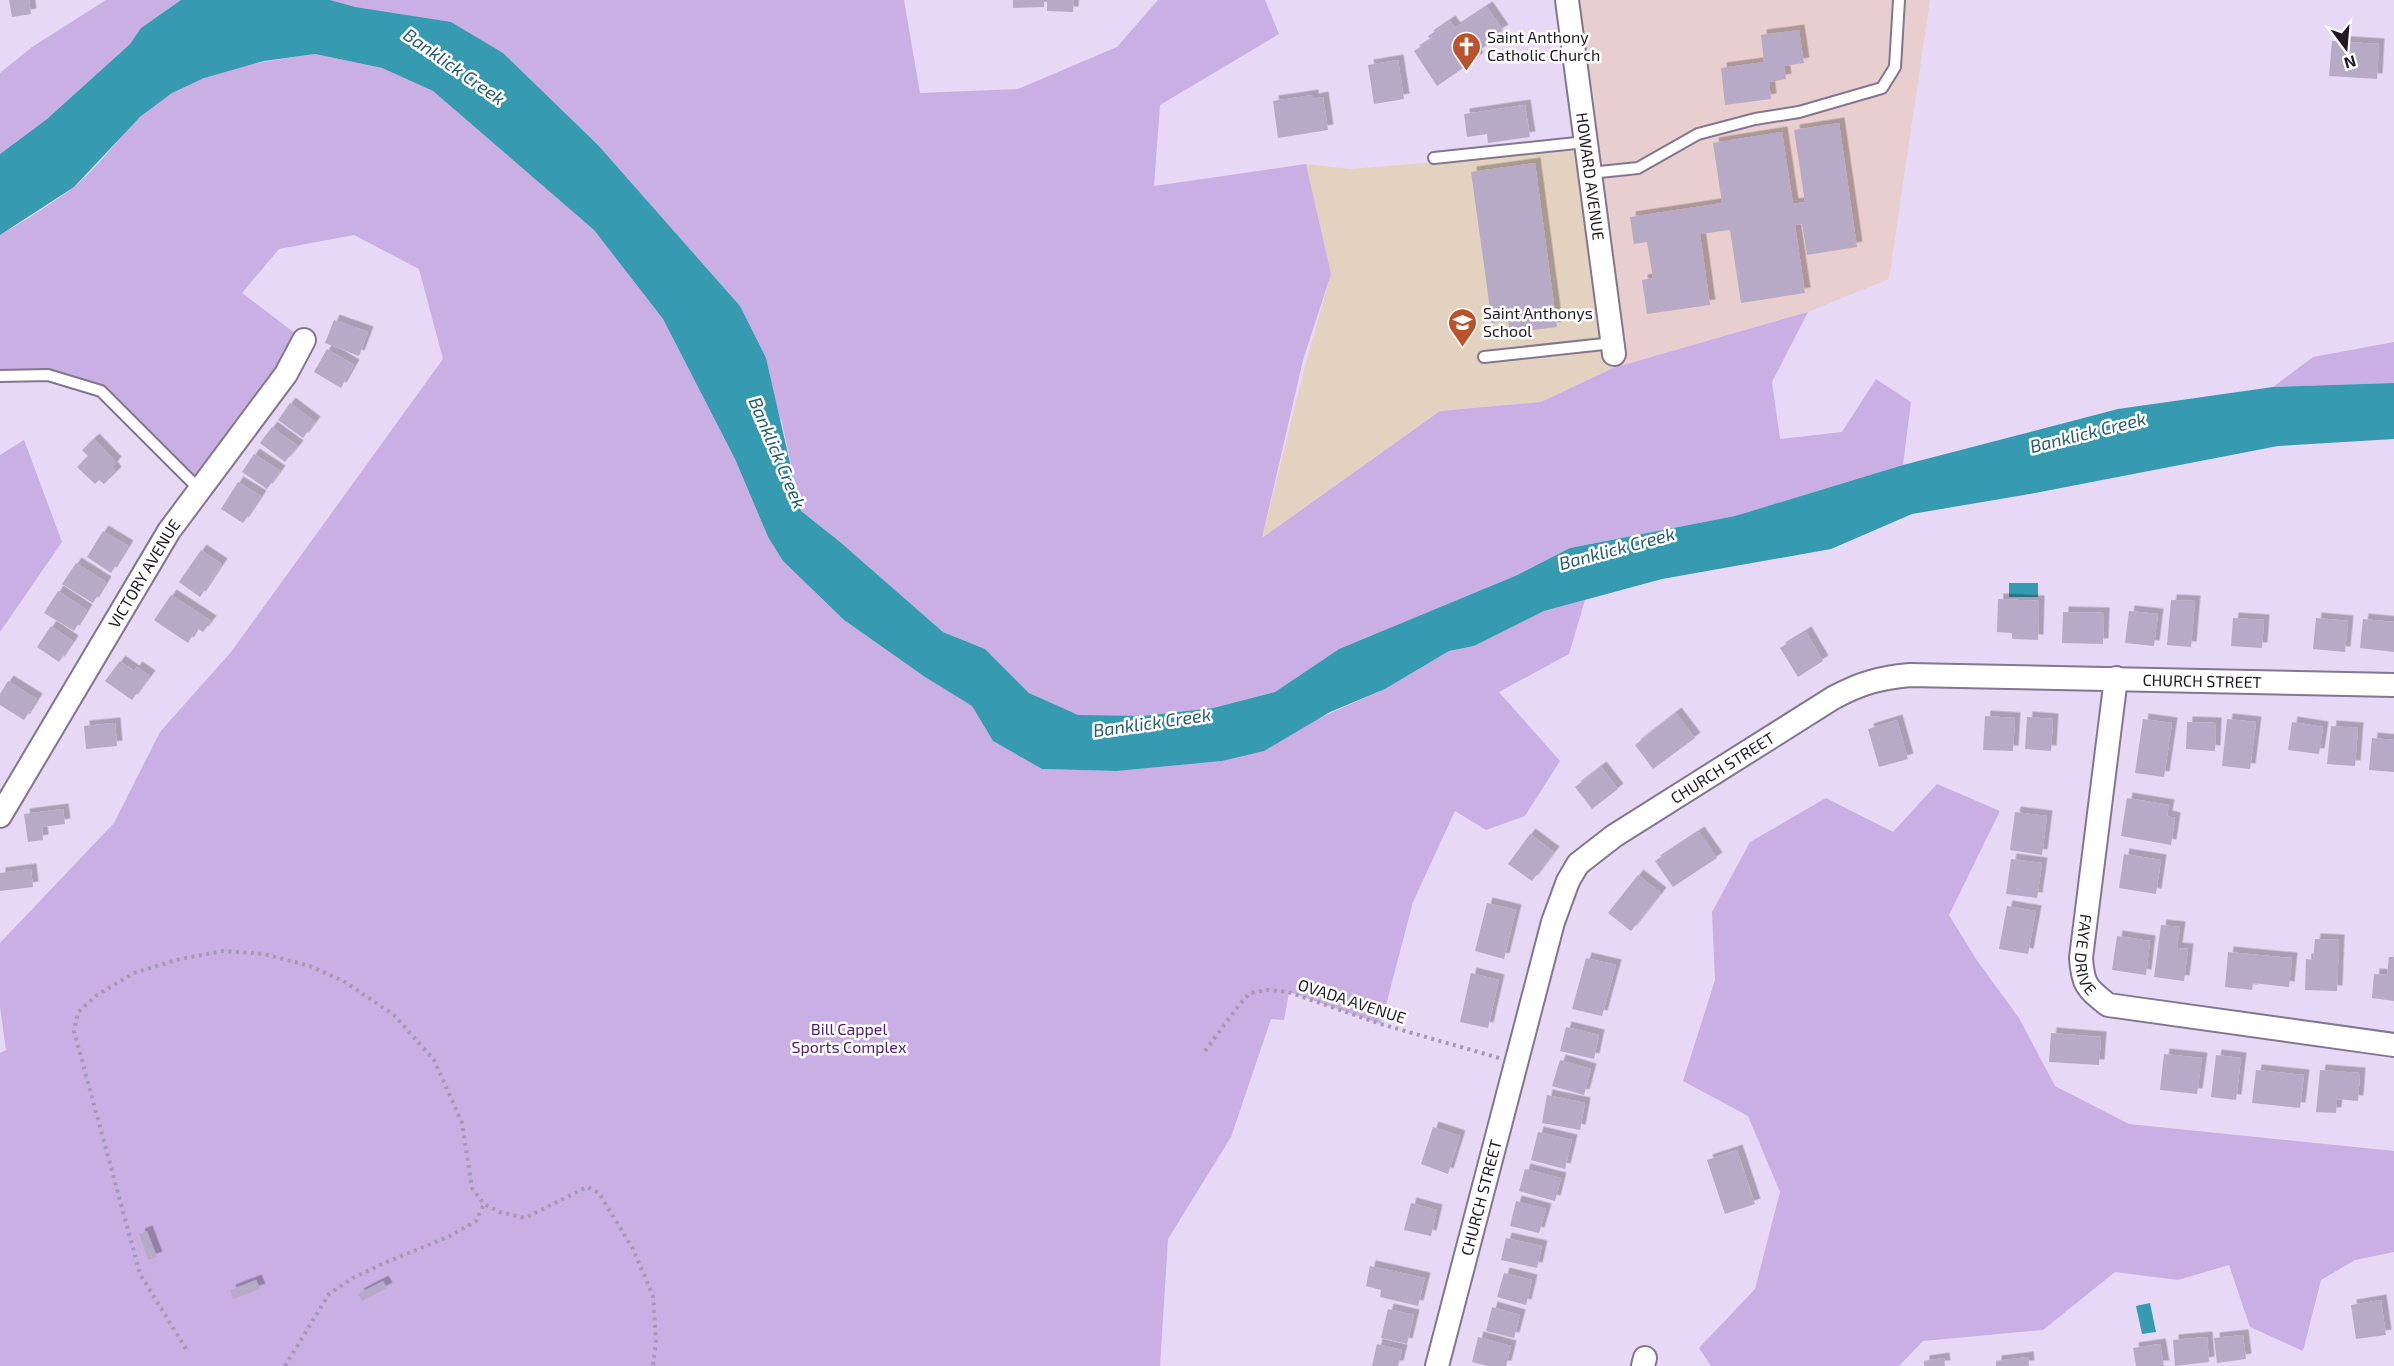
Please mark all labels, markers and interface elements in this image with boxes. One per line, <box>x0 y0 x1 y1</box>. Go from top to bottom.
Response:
north arrow <box>2316 18 2376 78</box>
water label: Banklick Creek <box>400 23 510 109</box>
place label: Saint Anthony Catholic Church <box>1487 27 1600 64</box>
church icon: Saint Anthony Catholic Church <box>1450 30 1482 72</box>
text: N <box>2342 52 2358 74</box>
street label: HOWARD AVENUE <box>1573 111 1609 242</box>
place label: Saint Anthonys School <box>1483 303 1593 340</box>
school or university icon: Saint Anthonys School <box>1446 306 1478 348</box>
water label: Banklick Creek <box>745 394 811 512</box>
water label: Banklick Creek <box>2027 407 2148 457</box>
street label: VICTORY AVENUE <box>104 515 184 631</box>
water label: Banklick Creek <box>1556 522 1677 574</box>
street label: CHURCH STREET <box>2142 670 2262 691</box>
water label: Banklick Creek <box>1091 703 1212 741</box>
street label: CHURCH STREET <box>1667 727 1778 807</box>
street label: FAYE DRIVE <box>2071 913 2101 999</box>
street label: OVADA AVENUE <box>1296 974 1408 1027</box>
park label: Bill Cappel Sports Complex <box>792 1019 907 1056</box>
street label: CHURCH STREET <box>1456 1137 1505 1258</box>

